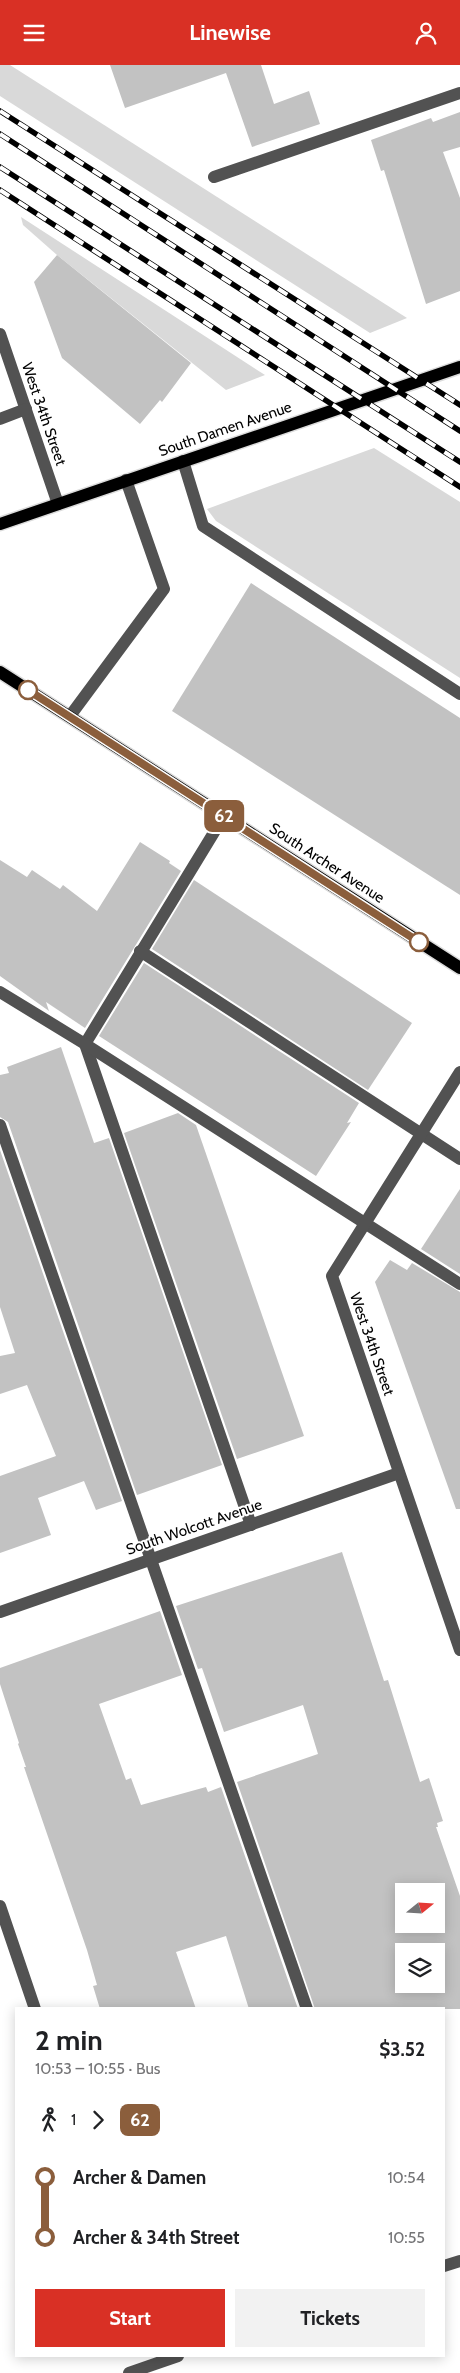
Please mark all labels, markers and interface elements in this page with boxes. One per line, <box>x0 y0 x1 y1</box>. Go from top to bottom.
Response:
icon: menu <box>20 19 48 47</box>
text: Linewise <box>189 19 271 46</box>
icon: person <box>412 19 440 47</box>
street label: West 34th Street <box>18 360 70 468</box>
street label: South Damen Avenue <box>156 398 294 460</box>
unlabelled marker <box>18 680 38 700</box>
line badge: 62 <box>202 800 246 832</box>
text: 62 <box>214 805 234 827</box>
street label: South Archer Avenue <box>266 819 388 907</box>
unlabelled marker <box>409 932 429 952</box>
street label: West 34th Street <box>346 1290 398 1398</box>
street label: South Wolcott Avenue <box>124 1495 265 1559</box>
north arrow <box>395 1883 445 1933</box>
map controls <box>395 1883 445 1993</box>
button: layers <box>395 1943 445 1993</box>
text: 2 min <box>35 2023 103 2057</box>
text: $3.52 <box>379 2038 425 2061</box>
text: 10:53 – 10:55 · Bus <box>35 2059 160 2078</box>
icon: walk <box>35 2106 63 2134</box>
icon: forward <box>84 2106 112 2134</box>
text: 62 <box>130 2109 150 2131</box>
text: 1 <box>71 2110 76 2129</box>
text: Archer & Damen <box>73 2166 206 2189</box>
text: 10:54 <box>387 2168 425 2187</box>
text: Archer & 34th Street <box>73 2226 239 2249</box>
text: 10:55 <box>388 2228 425 2247</box>
button: Start <box>35 2289 225 2347</box>
button: Tickets <box>235 2289 425 2347</box>

